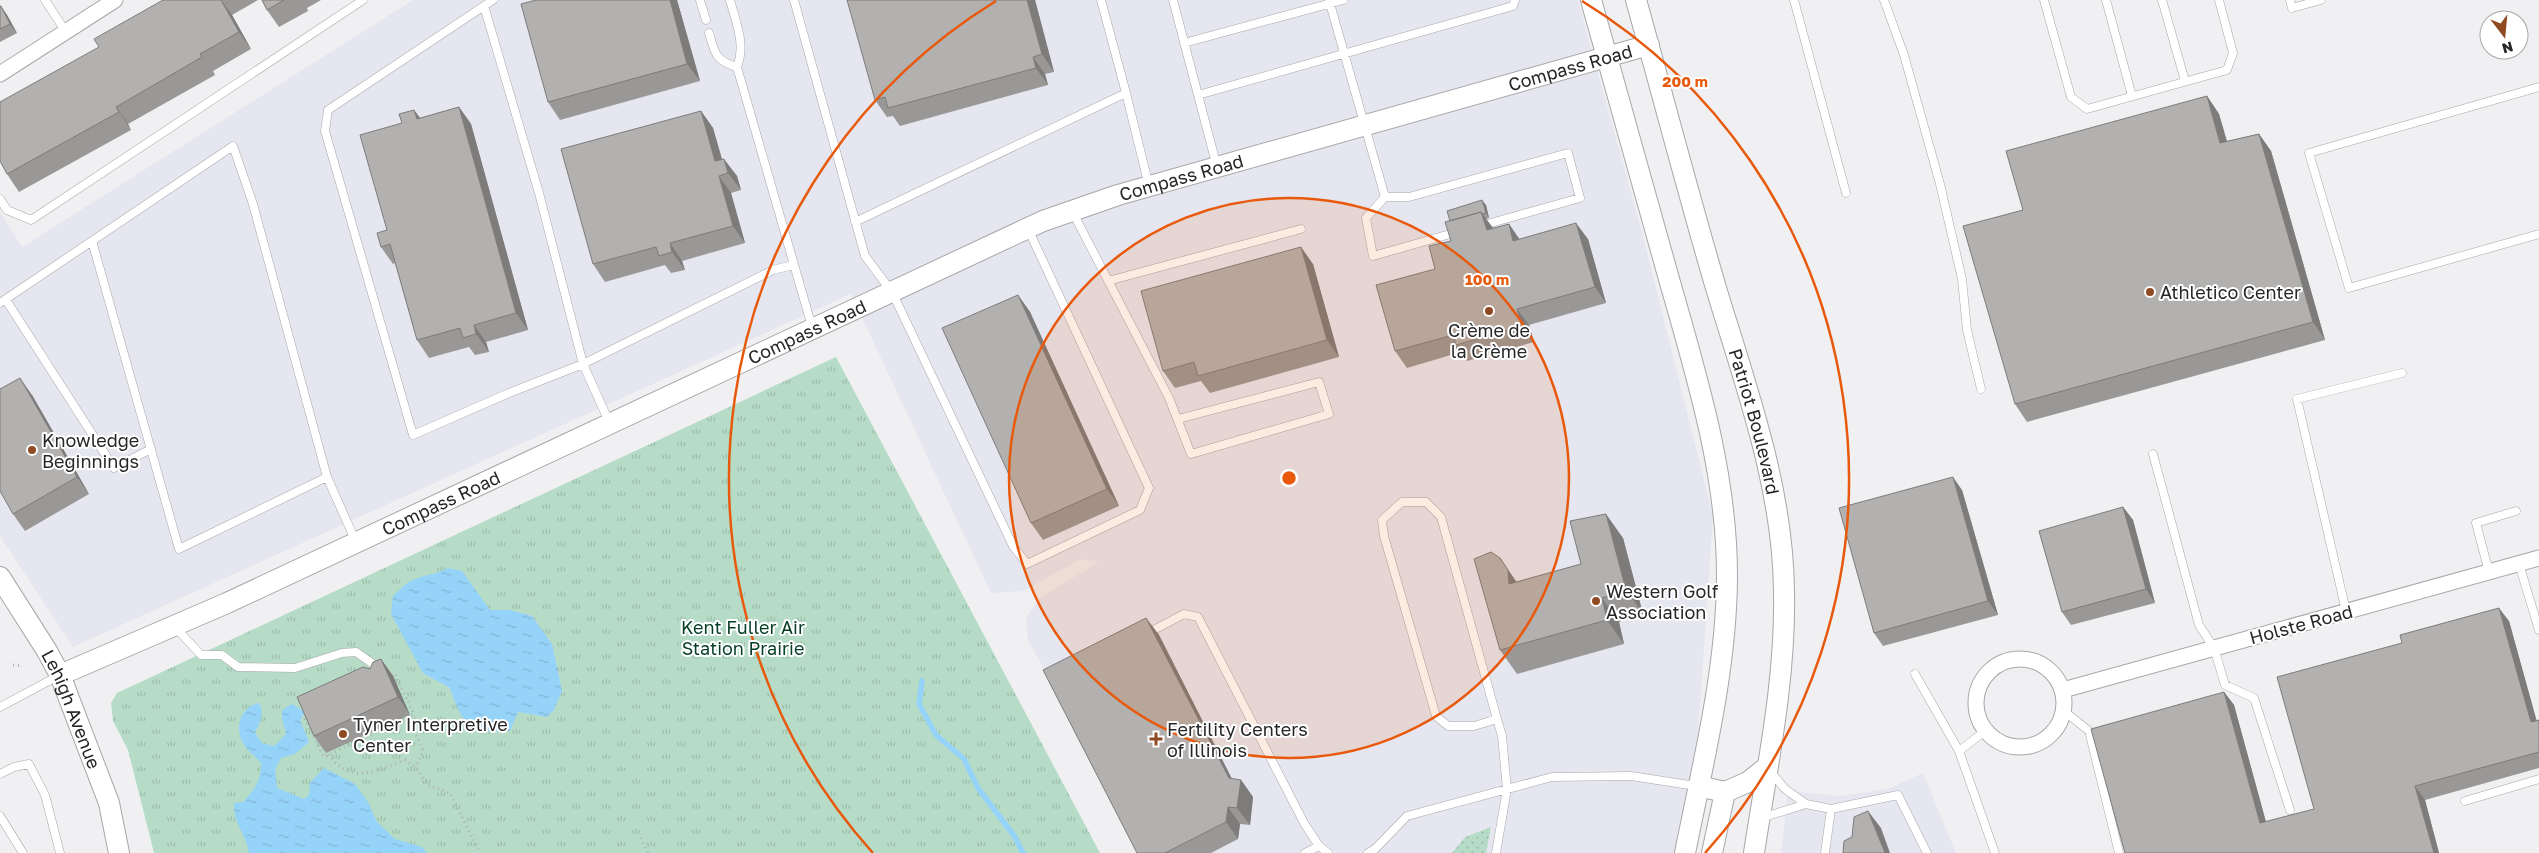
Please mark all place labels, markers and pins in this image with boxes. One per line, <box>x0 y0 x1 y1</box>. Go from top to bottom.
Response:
place label: Athletico Center <box>2160 281 2301 303</box>
marker: Athletico Center <box>2144 286 2156 298</box>
marker: Crème de la Crème <box>1483 305 1495 317</box>
place label: Crème de la Crème <box>1448 319 1530 362</box>
place label: Knowledge Beginnings <box>42 429 139 472</box>
marker: Knowledge Beginnings <box>26 444 38 456</box>
centre of rings <box>1280 469 1298 487</box>
place label: Western Golf Association <box>1606 580 1719 623</box>
marker: Western Golf Association <box>1590 595 1602 607</box>
place label: Tyner Interpretive Center <box>353 713 508 756</box>
place label: Fertility Centers of Illinois <box>1167 718 1308 761</box>
marker: Tyner Interpretive Center <box>337 728 349 740</box>
marker: Fertility Centers of Illinois <box>1149 732 1163 746</box>

